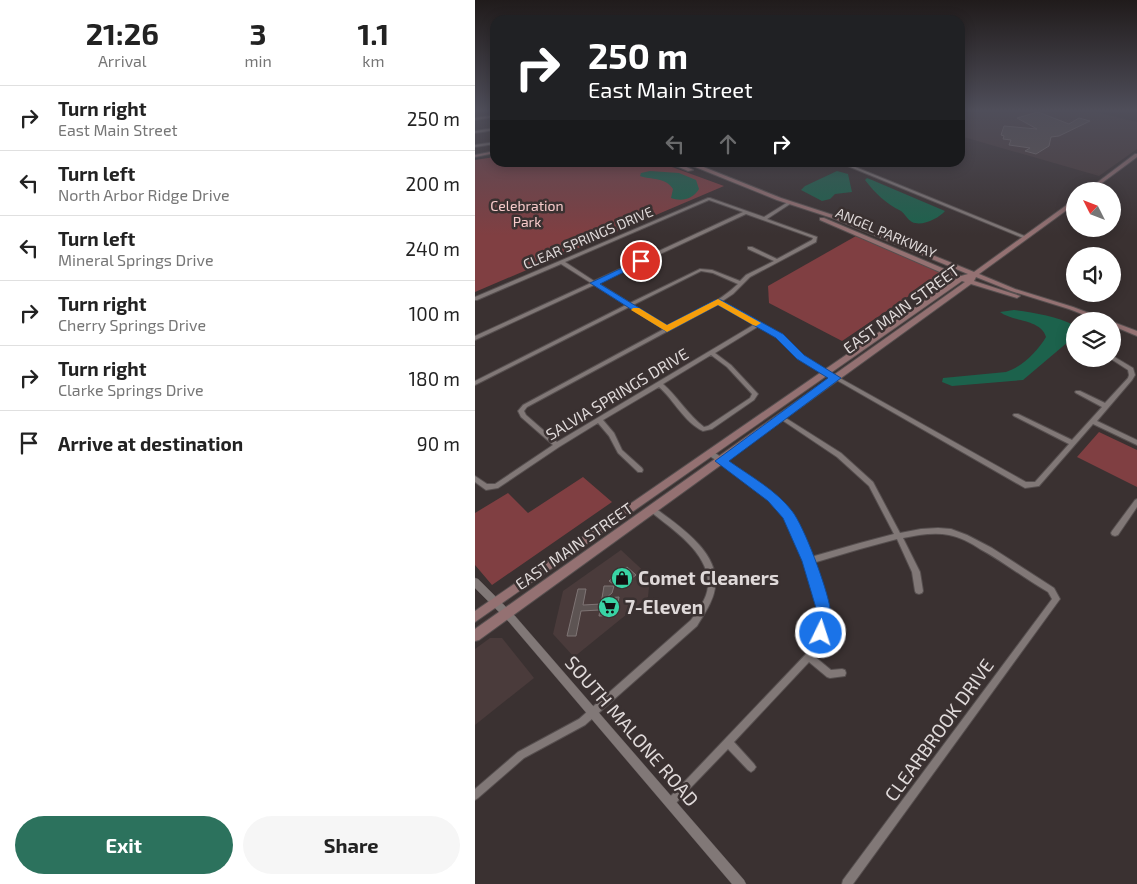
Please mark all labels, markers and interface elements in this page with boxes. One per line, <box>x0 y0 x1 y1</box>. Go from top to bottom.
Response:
text: 21:26 <box>86 15 159 51</box>
text: 3 <box>250 15 267 51</box>
text: 1.1 <box>357 15 389 51</box>
text: 250 m <box>588 34 688 76</box>
icon: right <box>505 35 570 100</box>
text: Arrival <box>98 51 147 70</box>
text: min <box>244 51 272 70</box>
text: km <box>362 51 384 70</box>
text: East Main Street <box>588 76 753 102</box>
text: Turn right <box>58 97 146 120</box>
icon: right <box>15 104 43 132</box>
text: 250 m <box>407 107 460 130</box>
text: East Main Street <box>58 120 178 139</box>
icon: left <box>661 130 689 158</box>
icon: ahead <box>714 130 742 158</box>
icon: right <box>767 130 795 158</box>
text: Turn left <box>58 162 135 185</box>
icon: left <box>15 169 43 197</box>
text: 200 m <box>406 172 460 195</box>
north arrow <box>1066 182 1121 238</box>
map controls <box>1066 182 1121 367</box>
text: North Arbor Ridge Drive <box>58 185 230 204</box>
park label: Celebration Park <box>490 197 564 230</box>
street label: CLEAR SPRINGS DRIVE <box>520 202 655 273</box>
street label: ANGEL PARKWAY <box>833 204 939 261</box>
text: Turn left <box>58 227 135 250</box>
icon: left <box>15 234 43 262</box>
text: 240 m <box>405 237 460 260</box>
pin <box>620 240 662 282</box>
icon: arrive <box>627 247 655 275</box>
button: sound <box>1066 247 1121 302</box>
text: Mineral Springs Drive <box>58 250 214 269</box>
street label: EAST MAIN STREET <box>839 260 962 357</box>
text: Turn right <box>58 292 146 315</box>
icon: right <box>15 299 43 327</box>
text: 100 m <box>409 302 460 325</box>
button: layers <box>1066 312 1121 367</box>
text: Cherry Springs Drive <box>58 315 206 334</box>
street label: SALVIA SPRINGS DRIVE <box>542 344 691 444</box>
text: Turn right <box>58 357 146 380</box>
icon: right <box>15 364 43 392</box>
text: 180 m <box>409 367 460 390</box>
text: Clarke Springs Drive <box>58 380 204 399</box>
icon: arrive <box>15 429 43 457</box>
text: Arrive at destination <box>58 432 243 455</box>
text: 90 m <box>417 432 460 455</box>
street label: EAST MAIN STREET <box>511 498 636 593</box>
shop icon: Comet Cleaners <box>610 566 634 590</box>
place label: Comet Cleaners <box>638 566 779 589</box>
supermarket icon: 7-Eleven <box>597 595 621 619</box>
place label: 7-Eleven <box>625 595 703 618</box>
position arrow <box>794 606 846 658</box>
street label: SOUTH MALONE ROAD <box>561 651 704 811</box>
street label: CLEARBROOK DRIVE <box>879 654 998 805</box>
button: Exit <box>15 816 233 874</box>
button: Share <box>243 816 460 874</box>

